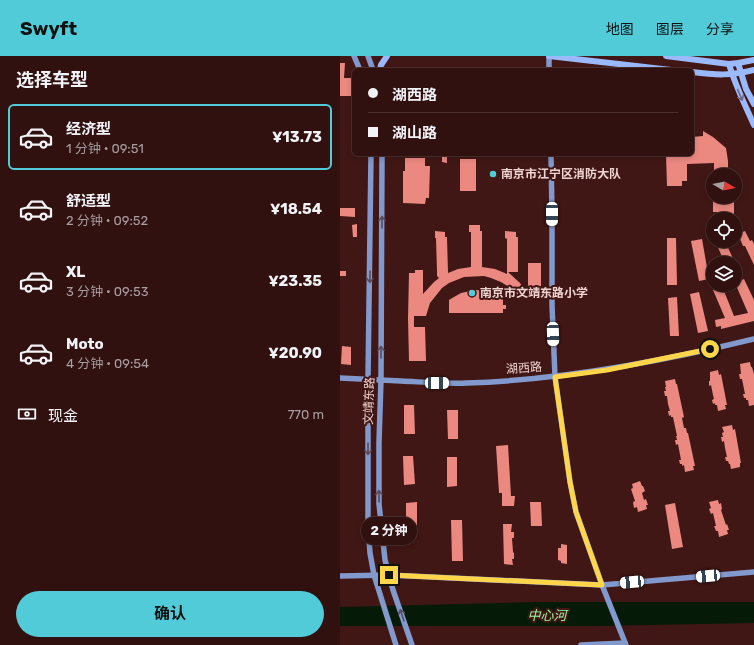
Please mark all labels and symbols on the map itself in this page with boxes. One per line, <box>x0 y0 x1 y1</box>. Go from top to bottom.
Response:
one-way arrow <box>737 88 744 100</box>
place label: 南京市江宁区消防大队 <box>501 167 621 181</box>
north arrow <box>706 168 742 204</box>
marker: 南京市江宁区消防大队 <box>488 169 498 179</box>
car <box>546 202 558 226</box>
one-way arrow <box>378 216 385 229</box>
one-way arrow <box>366 270 373 283</box>
place label: 南京市文靖东路小学 <box>480 286 588 300</box>
marker: 南京市文靖东路小学 <box>467 288 477 298</box>
car <box>547 322 559 346</box>
route start <box>701 340 719 358</box>
one-way arrow <box>377 346 385 359</box>
street label: 湖西路 <box>506 360 542 376</box>
street label: 文靖东路 <box>361 377 377 425</box>
car <box>425 377 449 389</box>
one-way arrow <box>364 442 372 455</box>
one-way arrow <box>375 490 383 503</box>
callout: 2 分钟 <box>361 517 417 545</box>
route end <box>380 566 398 584</box>
car <box>696 569 720 583</box>
car <box>620 575 644 589</box>
water label: 中心河 <box>527 608 569 623</box>
one-way arrow <box>398 609 405 622</box>

